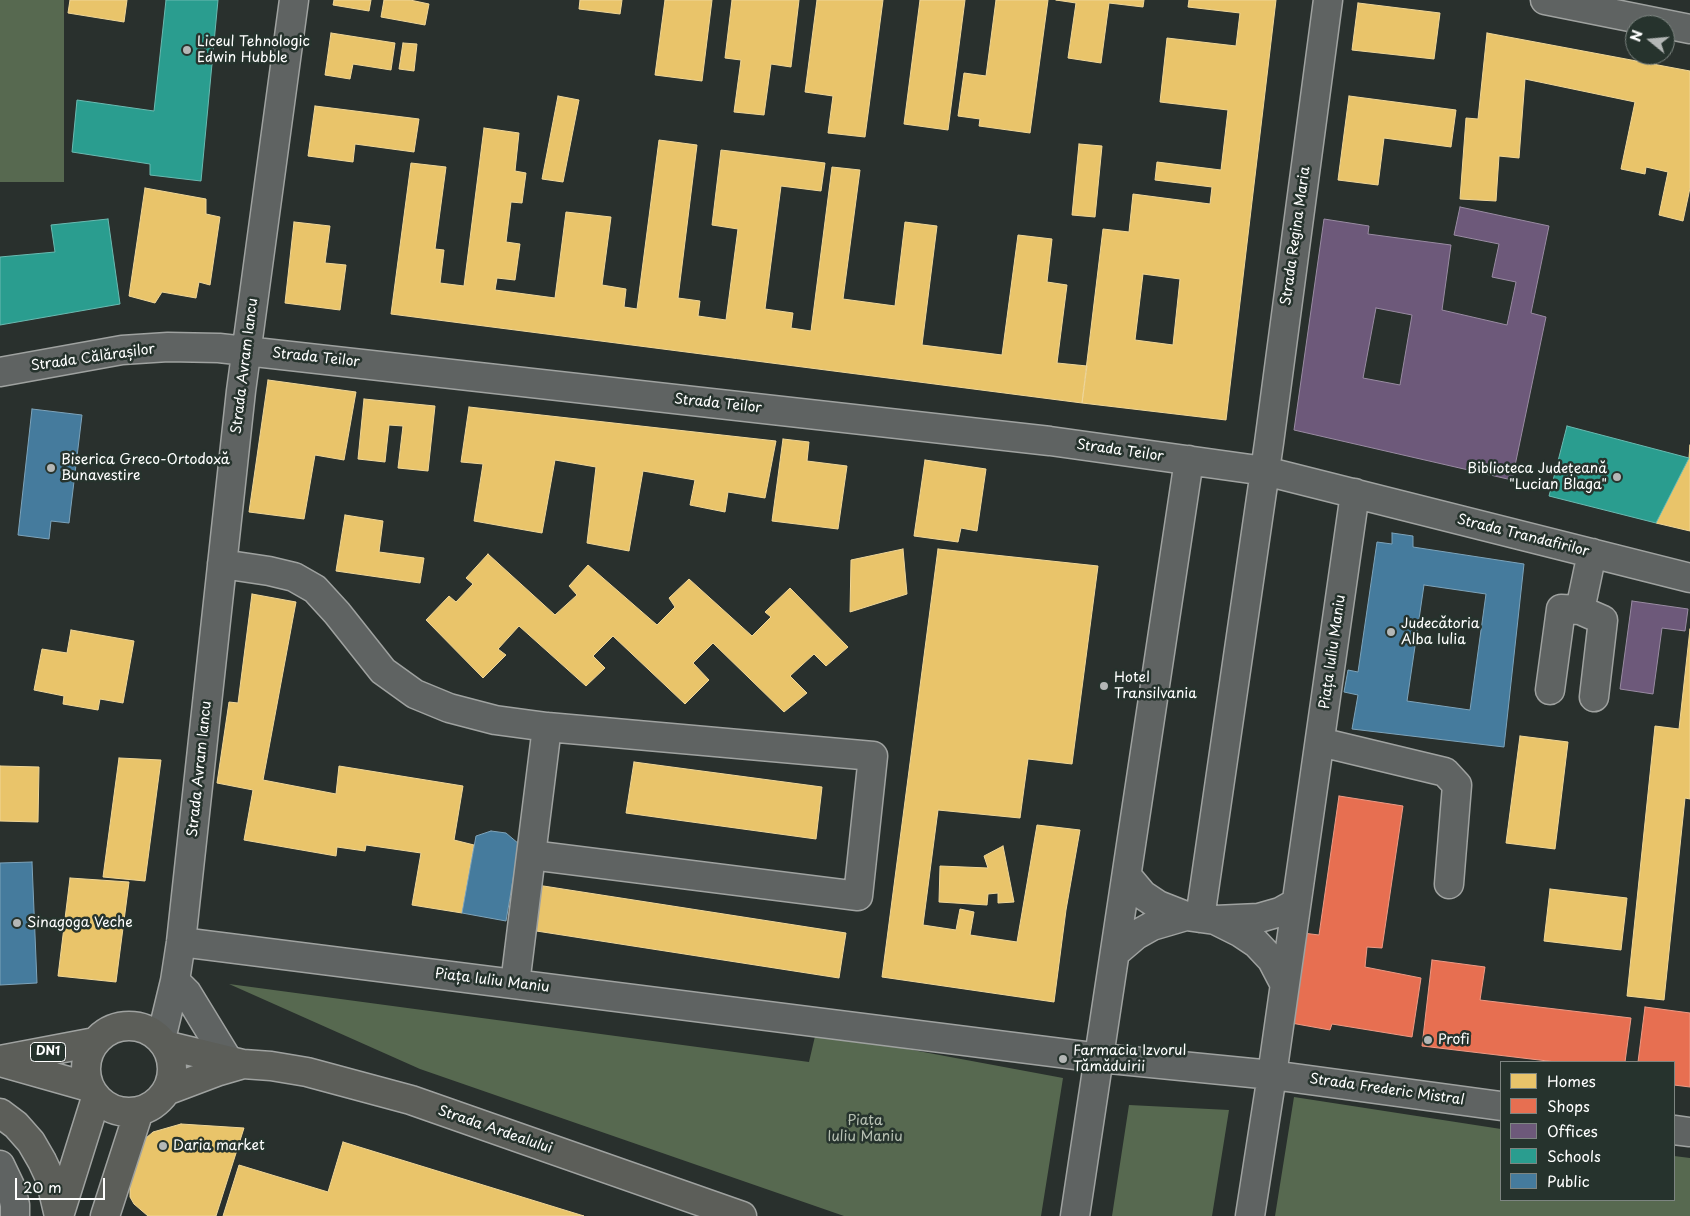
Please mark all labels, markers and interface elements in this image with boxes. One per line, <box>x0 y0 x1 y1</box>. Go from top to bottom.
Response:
north arrow <box>1625 15 1675 65</box>
text: N <box>1624 27 1648 44</box>
place label: Liceul Tehnologic Edwin Hubble <box>197 34 310 66</box>
marker: Liceul Tehnologic Edwin Hubble <box>181 44 193 56</box>
street label: Strada Regina Maria <box>1278 165 1314 307</box>
street label: Strada Avram Iancu <box>228 297 262 435</box>
street label: Strada Călărașilor <box>30 341 156 375</box>
street label: Strada Teilor <box>271 345 361 371</box>
street label: Strada Teilor <box>673 391 763 417</box>
street label: Strada Teilor <box>1075 437 1165 465</box>
place label: Biserica Greco-Ortodoxă Bunavestire <box>61 452 230 484</box>
place label: Biblioteca Județeană "Lucian Blaga" <box>1467 461 1607 494</box>
marker: Biserica Greco-Ortodoxă Bunavestire <box>45 462 57 474</box>
marker: Biblioteca Județeană "Lucian Blaga" <box>1611 471 1623 483</box>
street label: Strada Trandafirilor <box>1455 511 1591 561</box>
street label: Piața Iuliu Maniu <box>1317 594 1349 710</box>
place label: Judecătoria Alba Iulia <box>1401 616 1480 648</box>
marker: Judecătoria Alba Iulia <box>1385 626 1397 638</box>
place label: Hotel Transilvania <box>1114 670 1197 702</box>
marker: Hotel Transilvania <box>1098 680 1110 692</box>
street label: Strada Avram Iancu <box>184 700 216 838</box>
place label: Sinagoga Veche <box>27 915 133 931</box>
marker: Sinagoga Veche <box>11 917 23 929</box>
street label: Piața Iuliu Maniu <box>434 966 550 996</box>
place label: Profi <box>1438 1032 1470 1048</box>
marker: Profi <box>1422 1034 1434 1046</box>
road number: DN1 <box>30 1042 66 1062</box>
place label: Farmacia Izvorul Tămăduirii <box>1073 1043 1186 1076</box>
marker: Farmacia Izvorul Tămăduirii <box>1057 1053 1069 1065</box>
legend <box>1500 1061 1675 1201</box>
text: Homes <box>1547 1069 1596 1092</box>
street label: Strada Frederic Mistral <box>1308 1071 1466 1109</box>
text: Shops <box>1547 1094 1590 1117</box>
street label: Strada Ardealului <box>436 1103 554 1157</box>
park label: Piața Iuliu Maniu <box>827 1113 903 1146</box>
text: Offices <box>1547 1119 1598 1142</box>
place label: Daria market <box>173 1138 265 1154</box>
marker: Daria market <box>157 1140 169 1152</box>
text: Schools <box>1547 1144 1601 1167</box>
scale bar <box>18 1168 108 1200</box>
text: Public <box>1547 1169 1590 1192</box>
text: 20 m <box>23 1175 62 1198</box>

